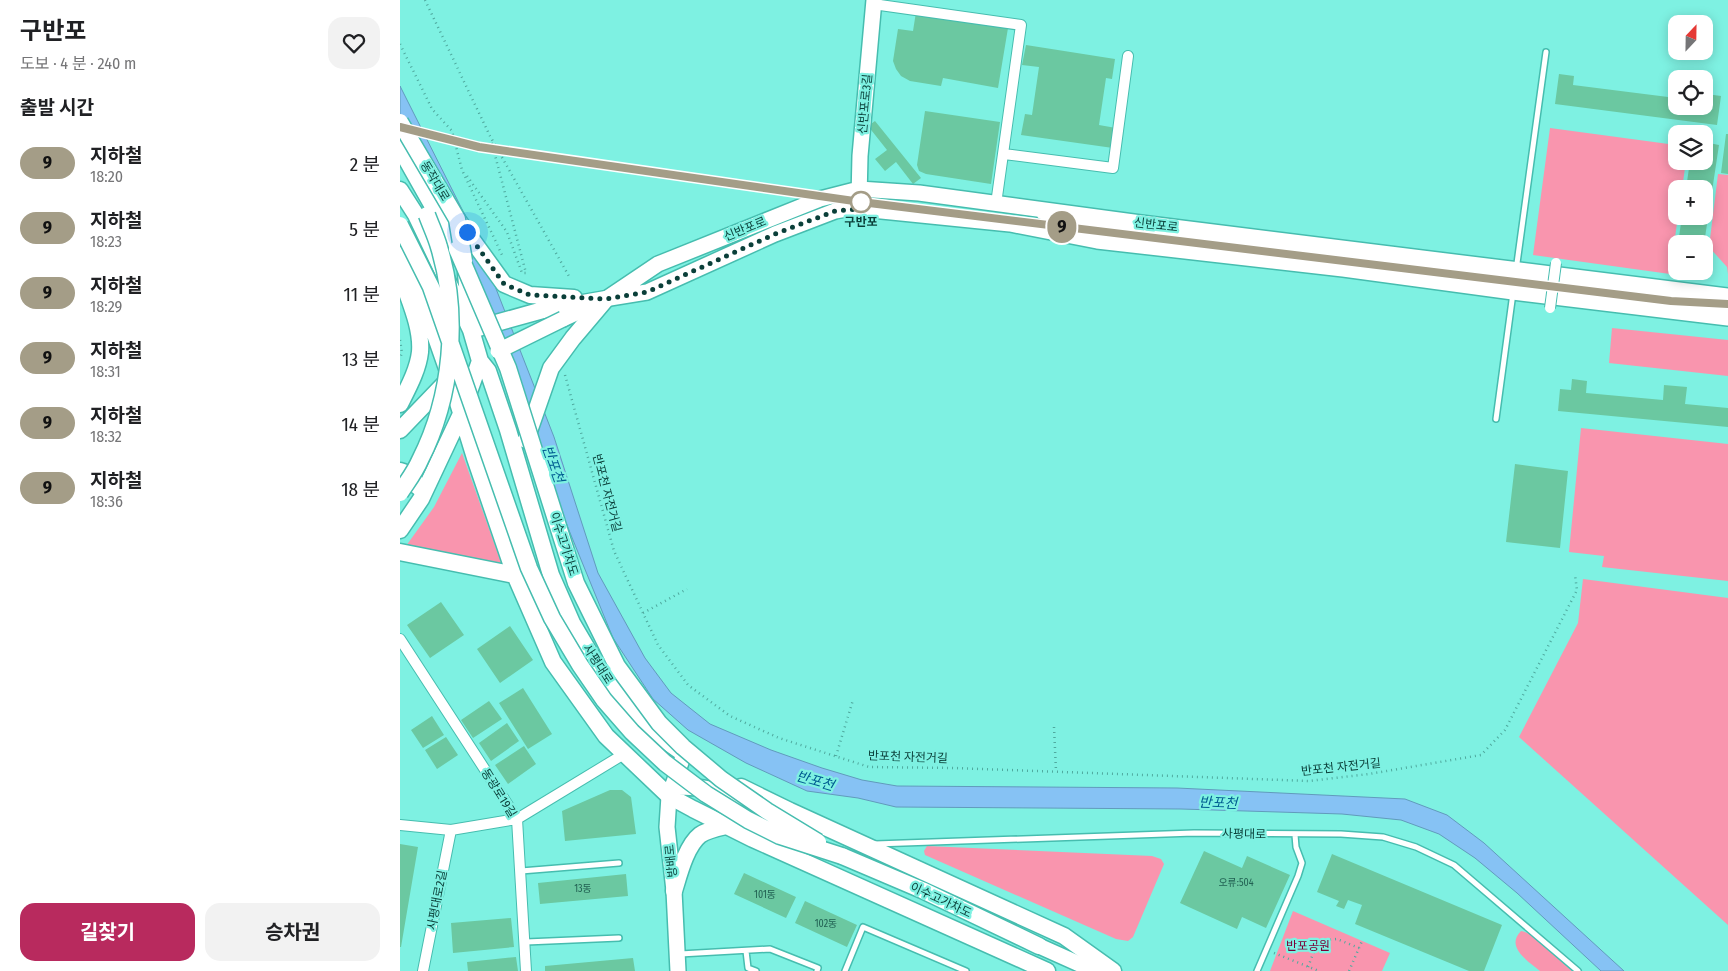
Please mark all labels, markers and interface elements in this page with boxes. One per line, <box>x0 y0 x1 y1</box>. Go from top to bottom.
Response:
north arrow <box>1668 15 1712 60</box>
map controls <box>1668 15 1713 280</box>
text: 구반포 <box>20 17 86 45</box>
button: heart <box>328 17 380 69</box>
text: 도보 · 4 분 · 240 m <box>20 54 136 73</box>
button: locate <box>1668 70 1713 115</box>
street label: 신반포로3길 <box>855 73 875 135</box>
text: 출발 시간 <box>20 96 94 119</box>
button: layers <box>1668 125 1713 170</box>
text: 지하철 <box>90 144 142 167</box>
text: 9 <box>43 152 52 174</box>
text: 2 분 <box>350 153 380 176</box>
street label: 동작대로 <box>418 158 452 204</box>
text: 18:20 <box>90 167 123 186</box>
button: + <box>1668 180 1713 225</box>
marker: 구반포 <box>850 191 872 213</box>
text: 지하철 <box>90 209 142 232</box>
line badge: 9 <box>1046 211 1078 243</box>
street label: 신반포로 <box>722 214 768 244</box>
place label: 구반포 <box>844 215 878 229</box>
street label: 신반포로 <box>1133 215 1179 235</box>
text: 9 <box>1057 216 1067 238</box>
text: 9 <box>43 217 52 239</box>
text: 5 분 <box>349 218 380 241</box>
your location <box>455 220 480 245</box>
text: 18:23 <box>90 232 122 251</box>
button: − <box>1668 235 1713 280</box>
text: 지하철 <box>90 274 142 297</box>
text: 9 <box>43 282 52 304</box>
text: 11 분 <box>344 283 380 306</box>
text: 18:29 <box>90 297 122 316</box>
text: 지하철 <box>90 339 142 362</box>
text: 9 <box>43 347 52 369</box>
text: 13 분 <box>342 348 380 371</box>
text: 18:31 <box>90 362 121 381</box>
text: 지하철 <box>90 404 142 427</box>
text: 9 <box>43 412 52 434</box>
text: 14 분 <box>341 413 380 436</box>
text: 18:32 <box>90 427 122 446</box>
water label: 반포천 <box>538 443 568 486</box>
street label: 반포천 자전거길 <box>590 452 624 534</box>
text: 지하철 <box>90 469 142 492</box>
text: 9 <box>43 477 52 499</box>
text: 18 분 <box>341 478 380 501</box>
text: 18:36 <box>90 492 123 511</box>
street label: 이수고가차도 <box>547 510 581 578</box>
street label: 사평대로 <box>580 642 616 686</box>
street label: 반포천 자전거길 <box>868 749 948 765</box>
street label: 반포천 자전거길 <box>1300 756 1382 778</box>
street label: 동광로19길 <box>479 766 519 820</box>
water label: 반포천 <box>794 768 837 795</box>
water label: 반포천 <box>1198 794 1239 812</box>
street label: 사평대로 <box>1222 827 1266 841</box>
street label: 방배로 <box>662 844 680 878</box>
street label: 사평대로2길 <box>424 869 450 931</box>
house number: 오류:504 <box>1218 877 1254 889</box>
street label: 이수고가차도 <box>908 880 974 920</box>
house number: 13동 <box>574 883 592 895</box>
house number: 101동 <box>754 889 776 901</box>
button: 길찾기 <box>20 903 195 961</box>
button: 승차권 <box>205 903 380 961</box>
house number: 102동 <box>815 918 837 930</box>
park label: 반포공원 <box>1286 939 1330 953</box>

